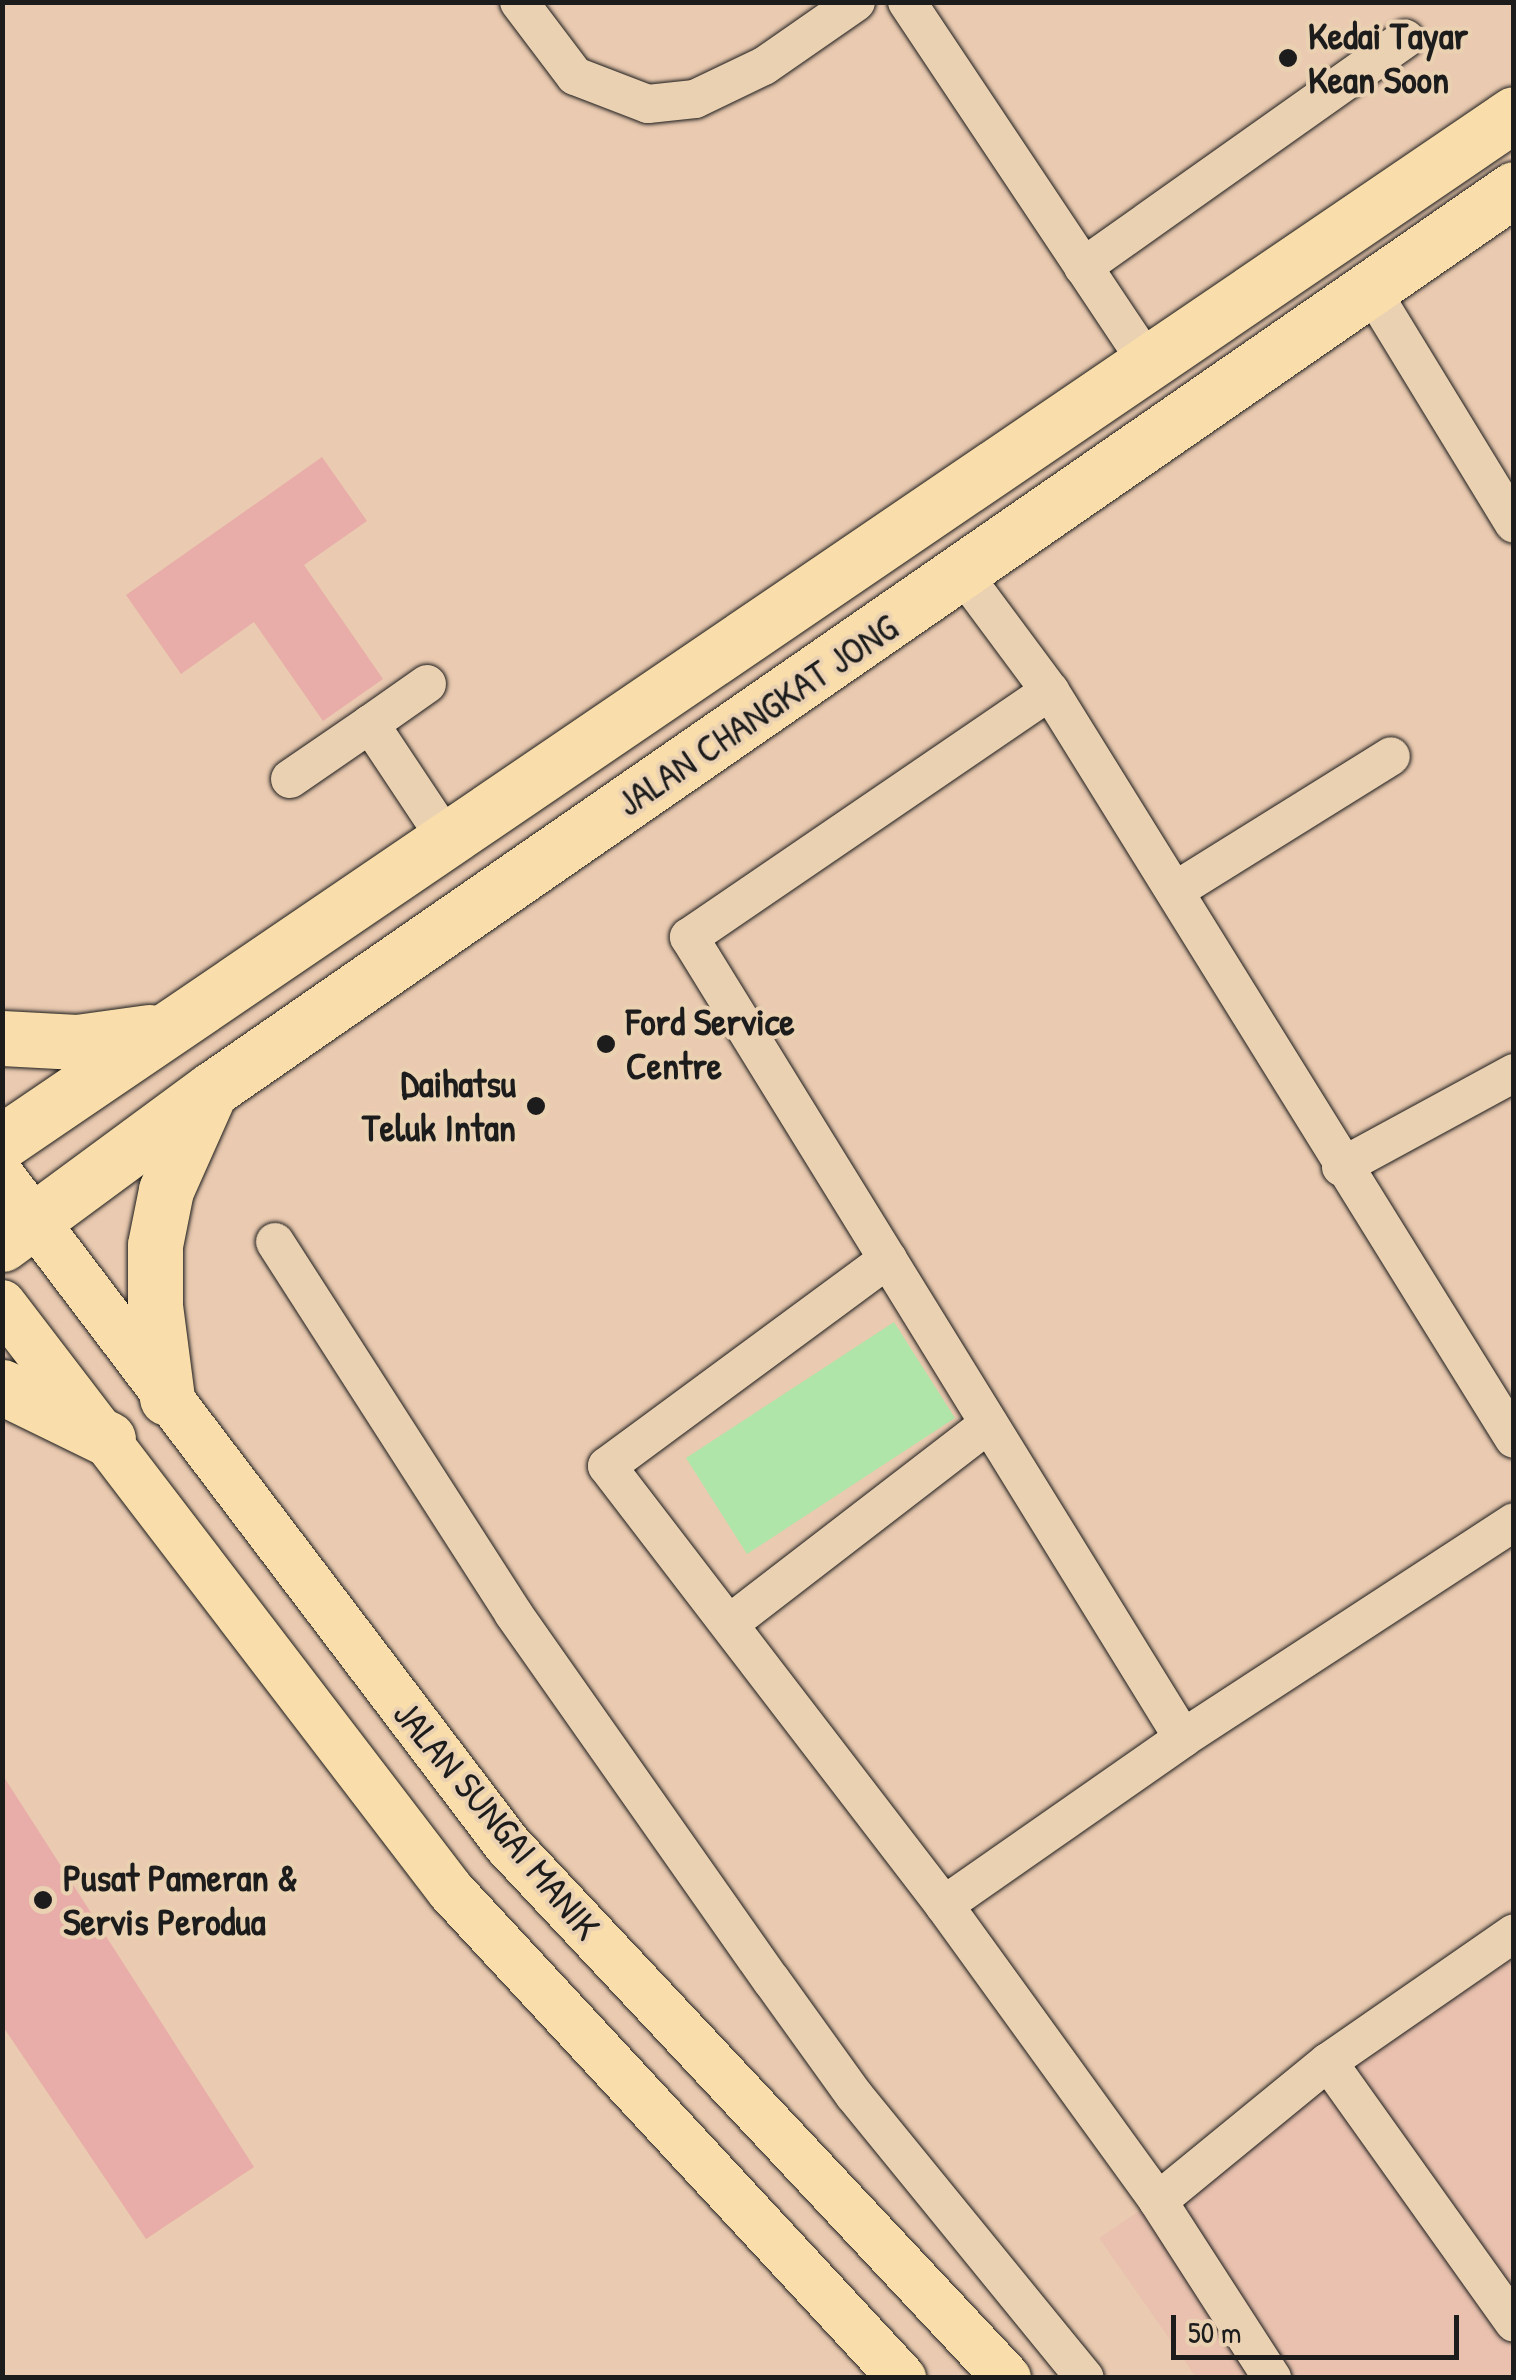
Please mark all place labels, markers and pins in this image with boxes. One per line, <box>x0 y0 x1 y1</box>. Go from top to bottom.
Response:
place label: Kedai Tayar Kean Soon <box>1308 13 1468 102</box>
marker: Kedai Tayar Kean Soon <box>1277 47 1299 69</box>
place label: Ford Service Centre <box>626 999 795 1088</box>
marker: Ford Service Centre <box>595 1033 617 1055</box>
place label: Daihatsu Teluk Intan <box>362 1061 516 1150</box>
marker: Daihatsu Teluk Intan <box>525 1095 547 1117</box>
place label: Pusat Pameran & Servis Perodua <box>63 1855 298 1945</box>
marker: Pusat Pameran & Servis Perodua <box>32 1889 54 1911</box>

